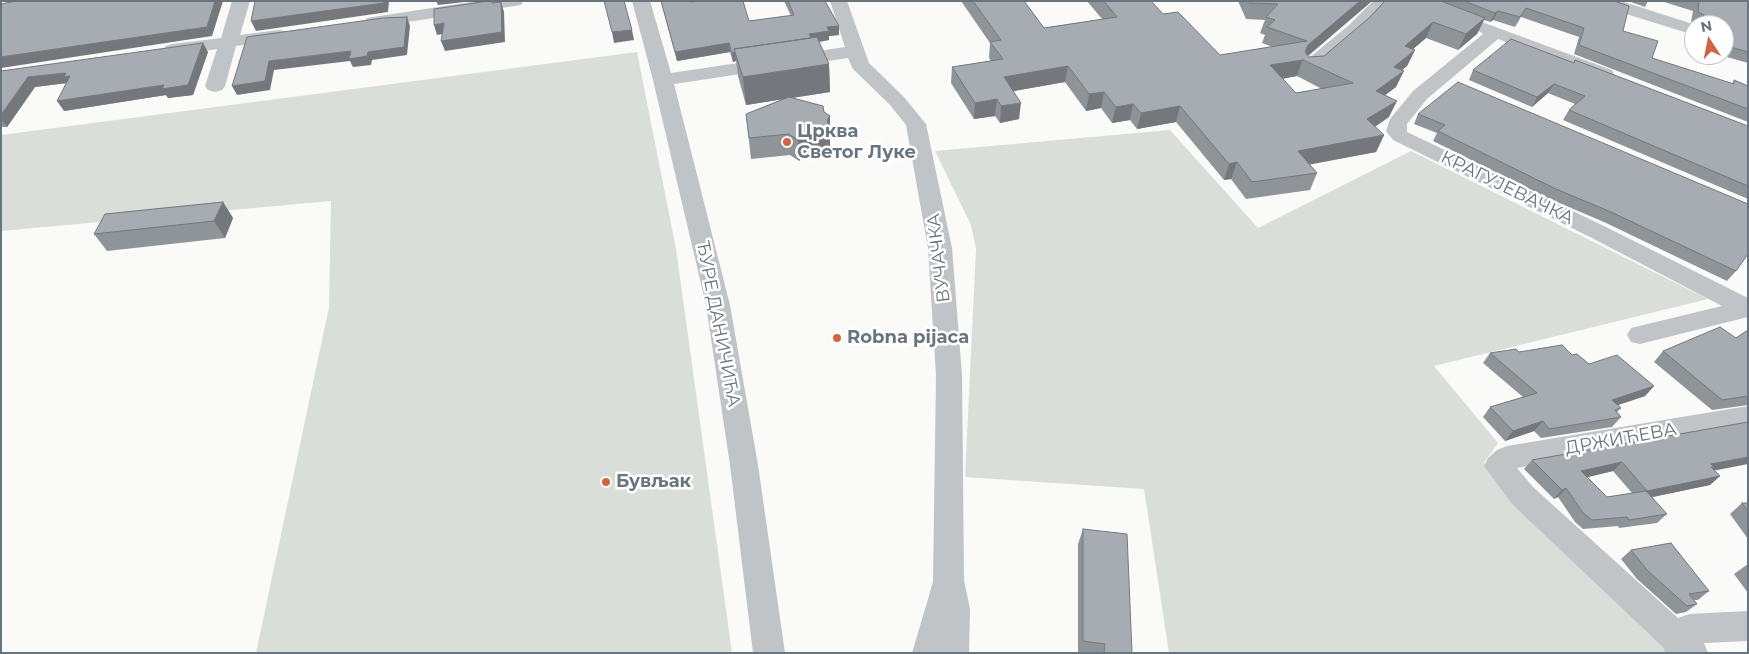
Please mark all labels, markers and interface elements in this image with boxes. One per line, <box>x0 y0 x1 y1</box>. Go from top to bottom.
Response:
north arrow <box>1684 15 1734 65</box>
text: N <box>1699 16 1714 36</box>
place label: Црква Светог Луке <box>797 121 916 163</box>
marker: Црква Светог Луке <box>781 136 793 148</box>
street label: КРАГУЈЕВАЧКА <box>1437 146 1577 230</box>
street label: ВУЧАЧКА <box>923 212 955 304</box>
street label: ЂУРЕ ДАНИЧИЋА <box>691 239 745 409</box>
place label: Robna pijaca <box>847 327 969 349</box>
marker: Robna pijaca <box>831 332 843 344</box>
street label: ДРЖИЋЕВА <box>1564 419 1678 459</box>
place label: Бувљак <box>616 471 691 493</box>
marker: Бувљак <box>600 476 612 488</box>

